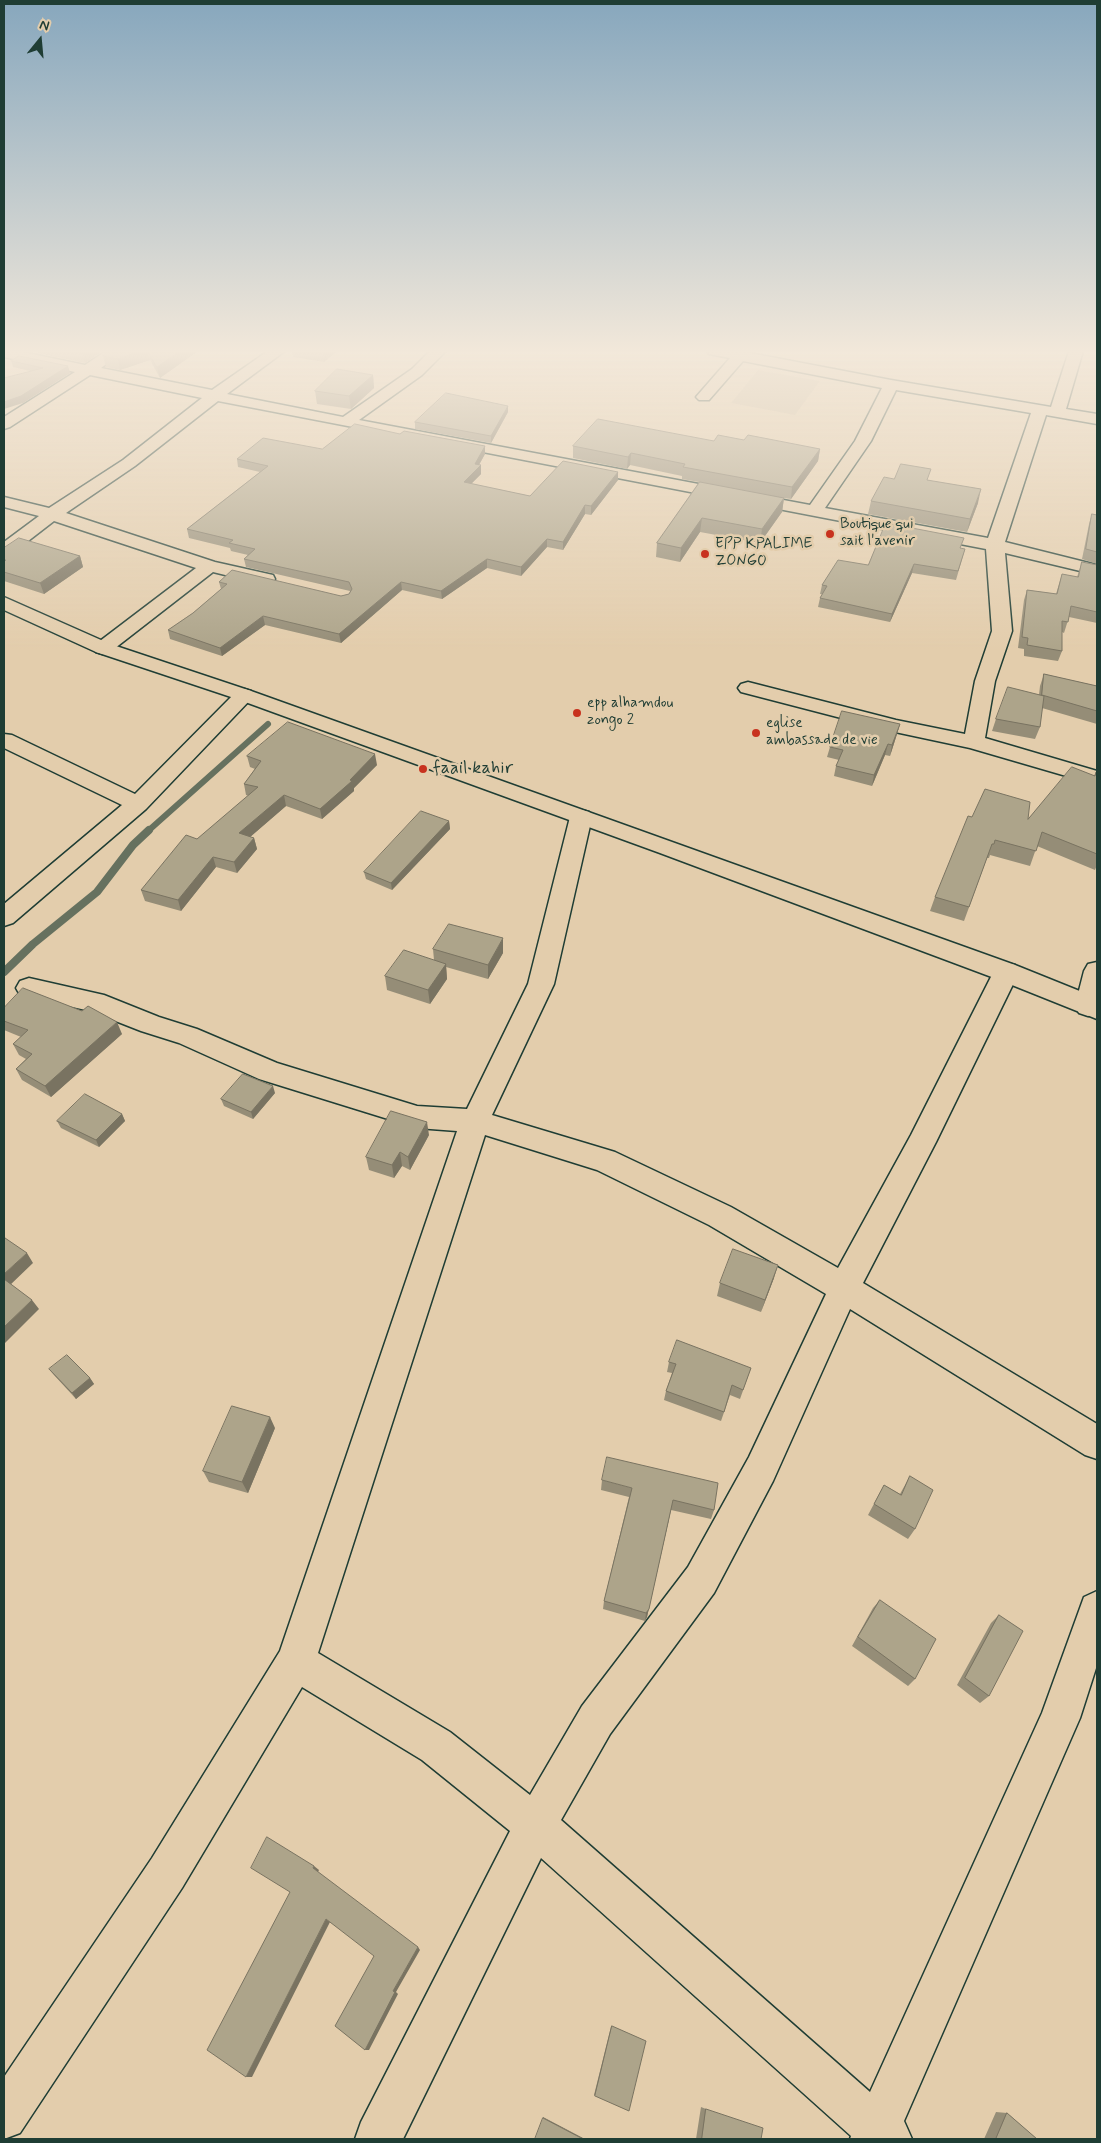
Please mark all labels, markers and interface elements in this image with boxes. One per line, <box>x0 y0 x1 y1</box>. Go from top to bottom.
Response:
north arrow <box>15 15 65 65</box>
text: N <box>37 16 51 36</box>
place label: Boutique qui sait l'avenir <box>840 516 915 551</box>
marker: Boutique qui sait l'avenir <box>824 528 836 540</box>
place label: EPP KPALIME ZONGO <box>715 536 812 571</box>
marker: EPP KPALIME ZONGO <box>699 548 711 560</box>
place label: epp alhamdou zongo 2 <box>587 695 673 730</box>
marker: epp alhamdou zongo 2 <box>571 707 583 719</box>
place label: eglise ambassade de vie <box>766 715 878 750</box>
marker: eglise ambassade de vie <box>750 727 762 739</box>
place label: faail kahir <box>433 758 513 780</box>
marker: faail kahir <box>417 763 429 775</box>

